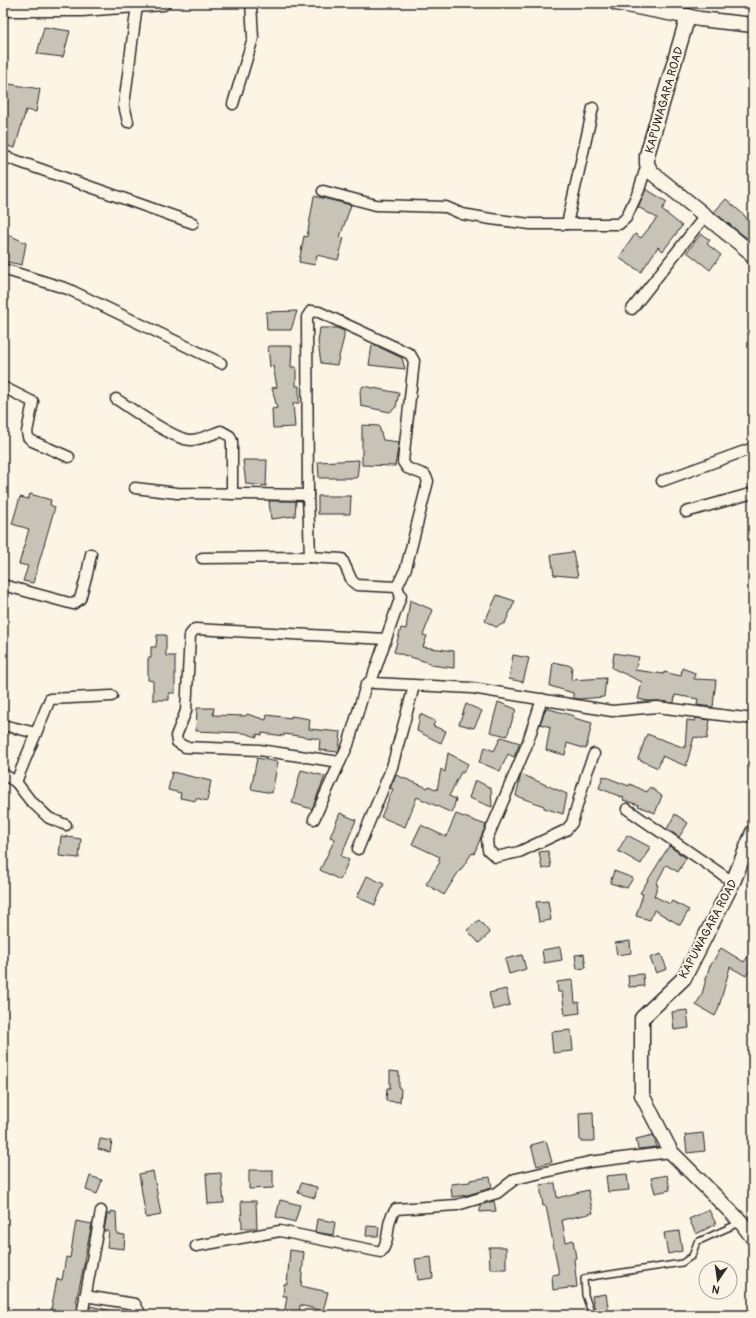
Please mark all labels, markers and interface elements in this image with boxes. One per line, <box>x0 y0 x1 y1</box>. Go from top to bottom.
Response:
street label: KAPUWAGARA ROAD <box>642 45 687 155</box>
street label: KAPUWAGARA ROAD <box>676 877 741 981</box>
north arrow <box>698 1260 738 1300</box>
text: N <box>710 1282 721 1296</box>

